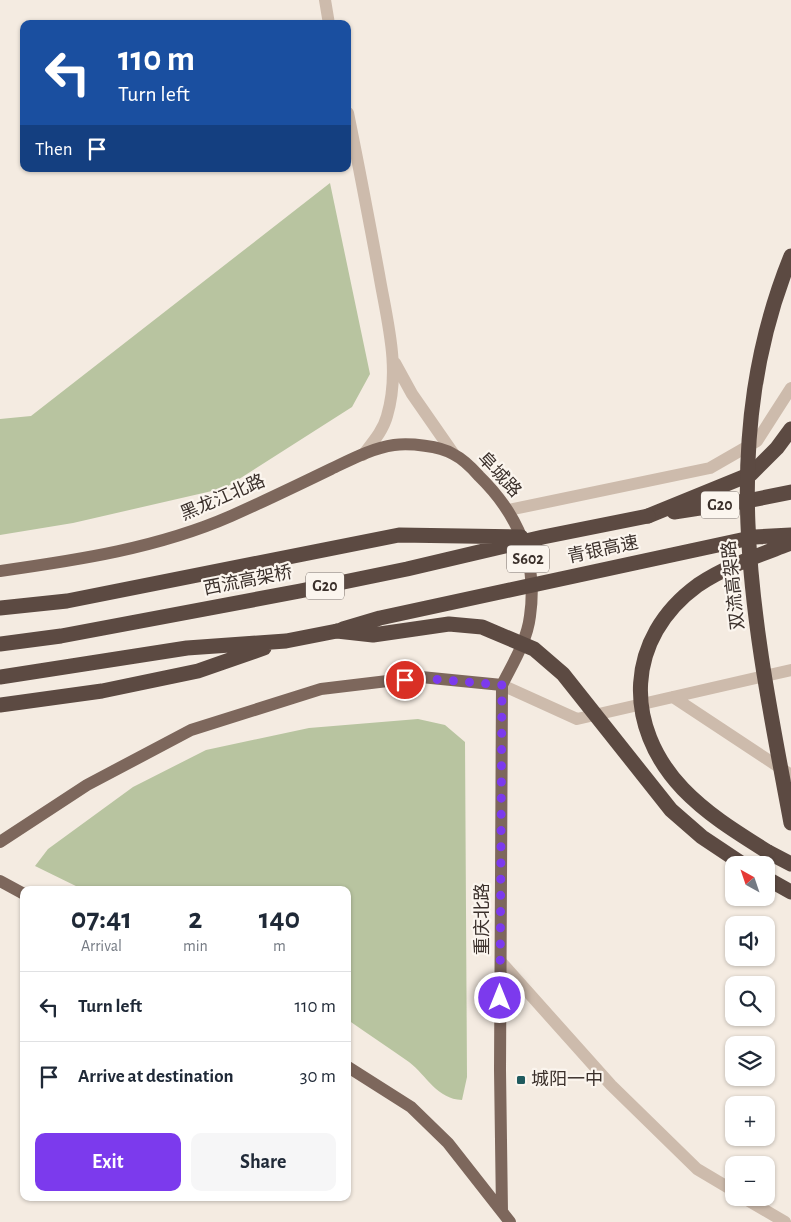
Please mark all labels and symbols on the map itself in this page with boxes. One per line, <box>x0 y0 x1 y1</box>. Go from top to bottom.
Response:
street label: 阜城路 <box>474 448 525 501</box>
street label: 黑龙江北路 <box>177 470 268 524</box>
road number: G20 <box>701 492 739 518</box>
street label: 青银高速 <box>565 532 640 566</box>
street label: 双流高架路 <box>718 539 748 631</box>
road number: S602 <box>507 546 549 572</box>
street label: 西流高架桥 <box>202 562 294 598</box>
road number: G20 <box>306 572 344 600</box>
pin <box>384 659 426 701</box>
north arrow <box>725 856 775 906</box>
street label: 重庆北路 <box>472 883 492 955</box>
position arrow <box>473 971 525 1023</box>
place label: 城阳一中 <box>531 1069 603 1089</box>
marker: 城阳一中 <box>515 1074 527 1086</box>

